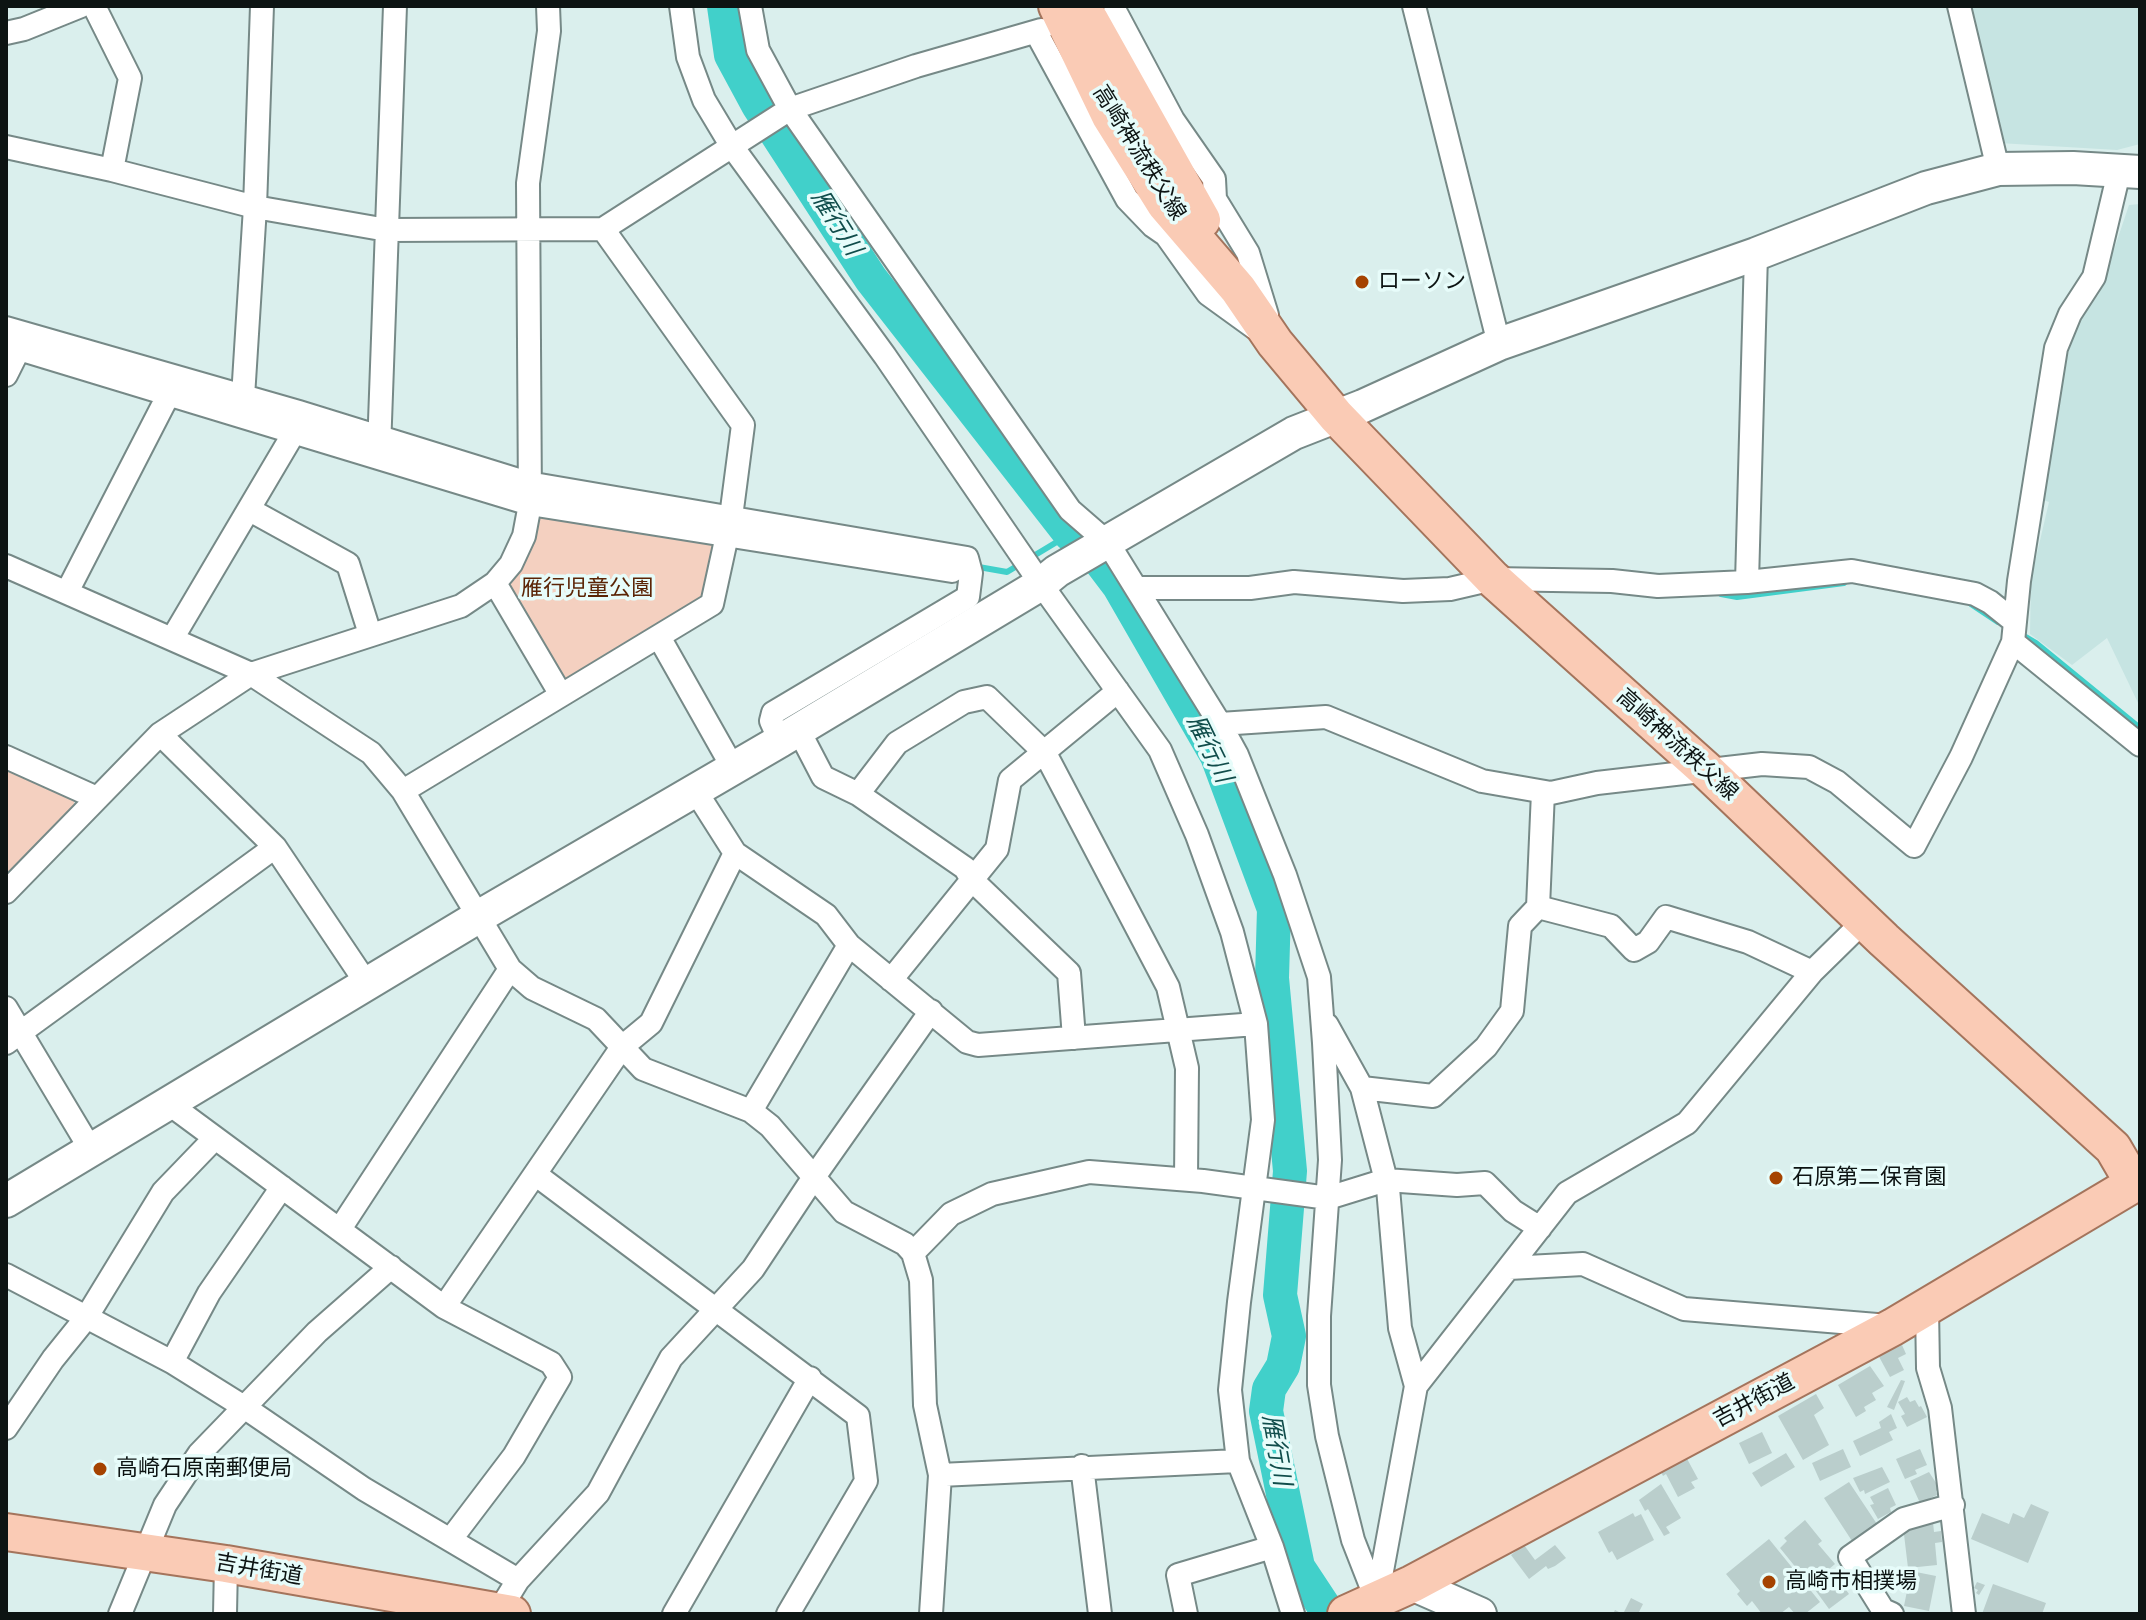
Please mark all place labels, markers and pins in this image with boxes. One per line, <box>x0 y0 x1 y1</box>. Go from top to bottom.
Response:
place label: ローソン <box>1378 269 1466 295</box>
marker: ローソン <box>1353 273 1371 291</box>
place label: 石原第二保育園 <box>1792 1165 1946 1191</box>
marker: 石原第二保育園 <box>1767 1169 1785 1187</box>
place label: 高崎石原南郵便局 <box>116 1456 292 1482</box>
marker: 高崎石原南郵便局 <box>91 1460 109 1478</box>
place label: 高崎市相撲場 <box>1785 1569 1917 1595</box>
marker: 高崎市相撲場 <box>1760 1573 1778 1591</box>

